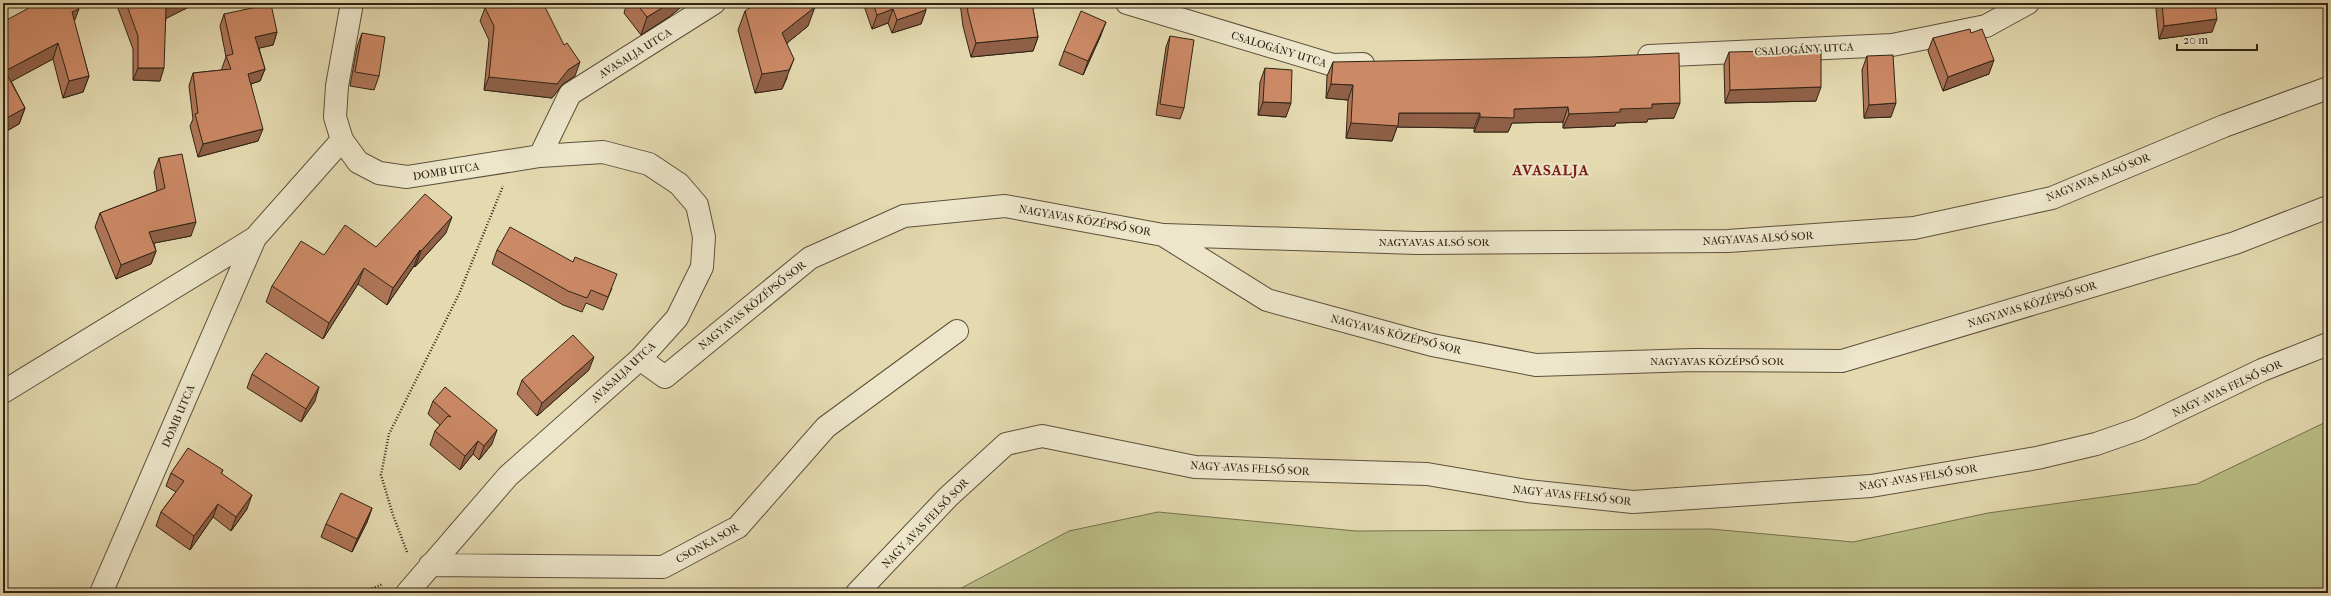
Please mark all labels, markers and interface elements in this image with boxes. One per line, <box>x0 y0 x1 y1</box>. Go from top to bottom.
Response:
street label: AVASALJA UTCA <box>596 25 675 82</box>
scale bar <box>2177 26 2257 52</box>
street label: CSALOGÁNY UTCA <box>1230 29 1329 70</box>
text: 20 m <box>2183 33 2208 47</box>
street label: CSALOGÁNY UTCA <box>1754 40 1855 59</box>
street label: NAGYAVAS ALSÓ SOR <box>2044 150 2153 204</box>
street label: DOMB UTCA <box>412 160 481 183</box>
district label: AVASALJA <box>1512 161 1590 179</box>
street label: NAGYAVAS KÖZÉPSŐ SOR <box>1018 202 1153 239</box>
street label: NAGYAVAS ALSÓ SOR <box>1702 229 1815 248</box>
street label: NAGYAVAS ALSÓ SOR <box>1379 236 1490 249</box>
street label: NAGYAVAS KÖZÉPSŐ SOR <box>696 257 809 353</box>
street label: NAGYAVAS KÖZÉPSŐ SOR <box>1966 278 2099 330</box>
street label: NAGYAVAS KÖZÉPSŐ SOR <box>1329 312 1464 357</box>
street label: AVASALJA UTCA <box>588 339 659 406</box>
street label: NAGYAVAS KÖZÉPSŐ SOR <box>1650 355 1785 368</box>
street label: NAGY-AVAS FELSŐ SOR <box>2170 357 2285 420</box>
street label: DOMB UTCA <box>159 382 198 450</box>
street label: NAGY-AVAS FELSŐ SOR <box>1190 459 1311 478</box>
street label: NAGY-AVAS FELSŐ SOR <box>1858 462 1979 493</box>
street label: NAGY-AVAS FELSŐ SOR <box>879 475 972 571</box>
street label: NAGY-AVAS FELSŐ SOR <box>1512 483 1633 508</box>
street label: CSONKA SOR <box>674 520 742 566</box>

